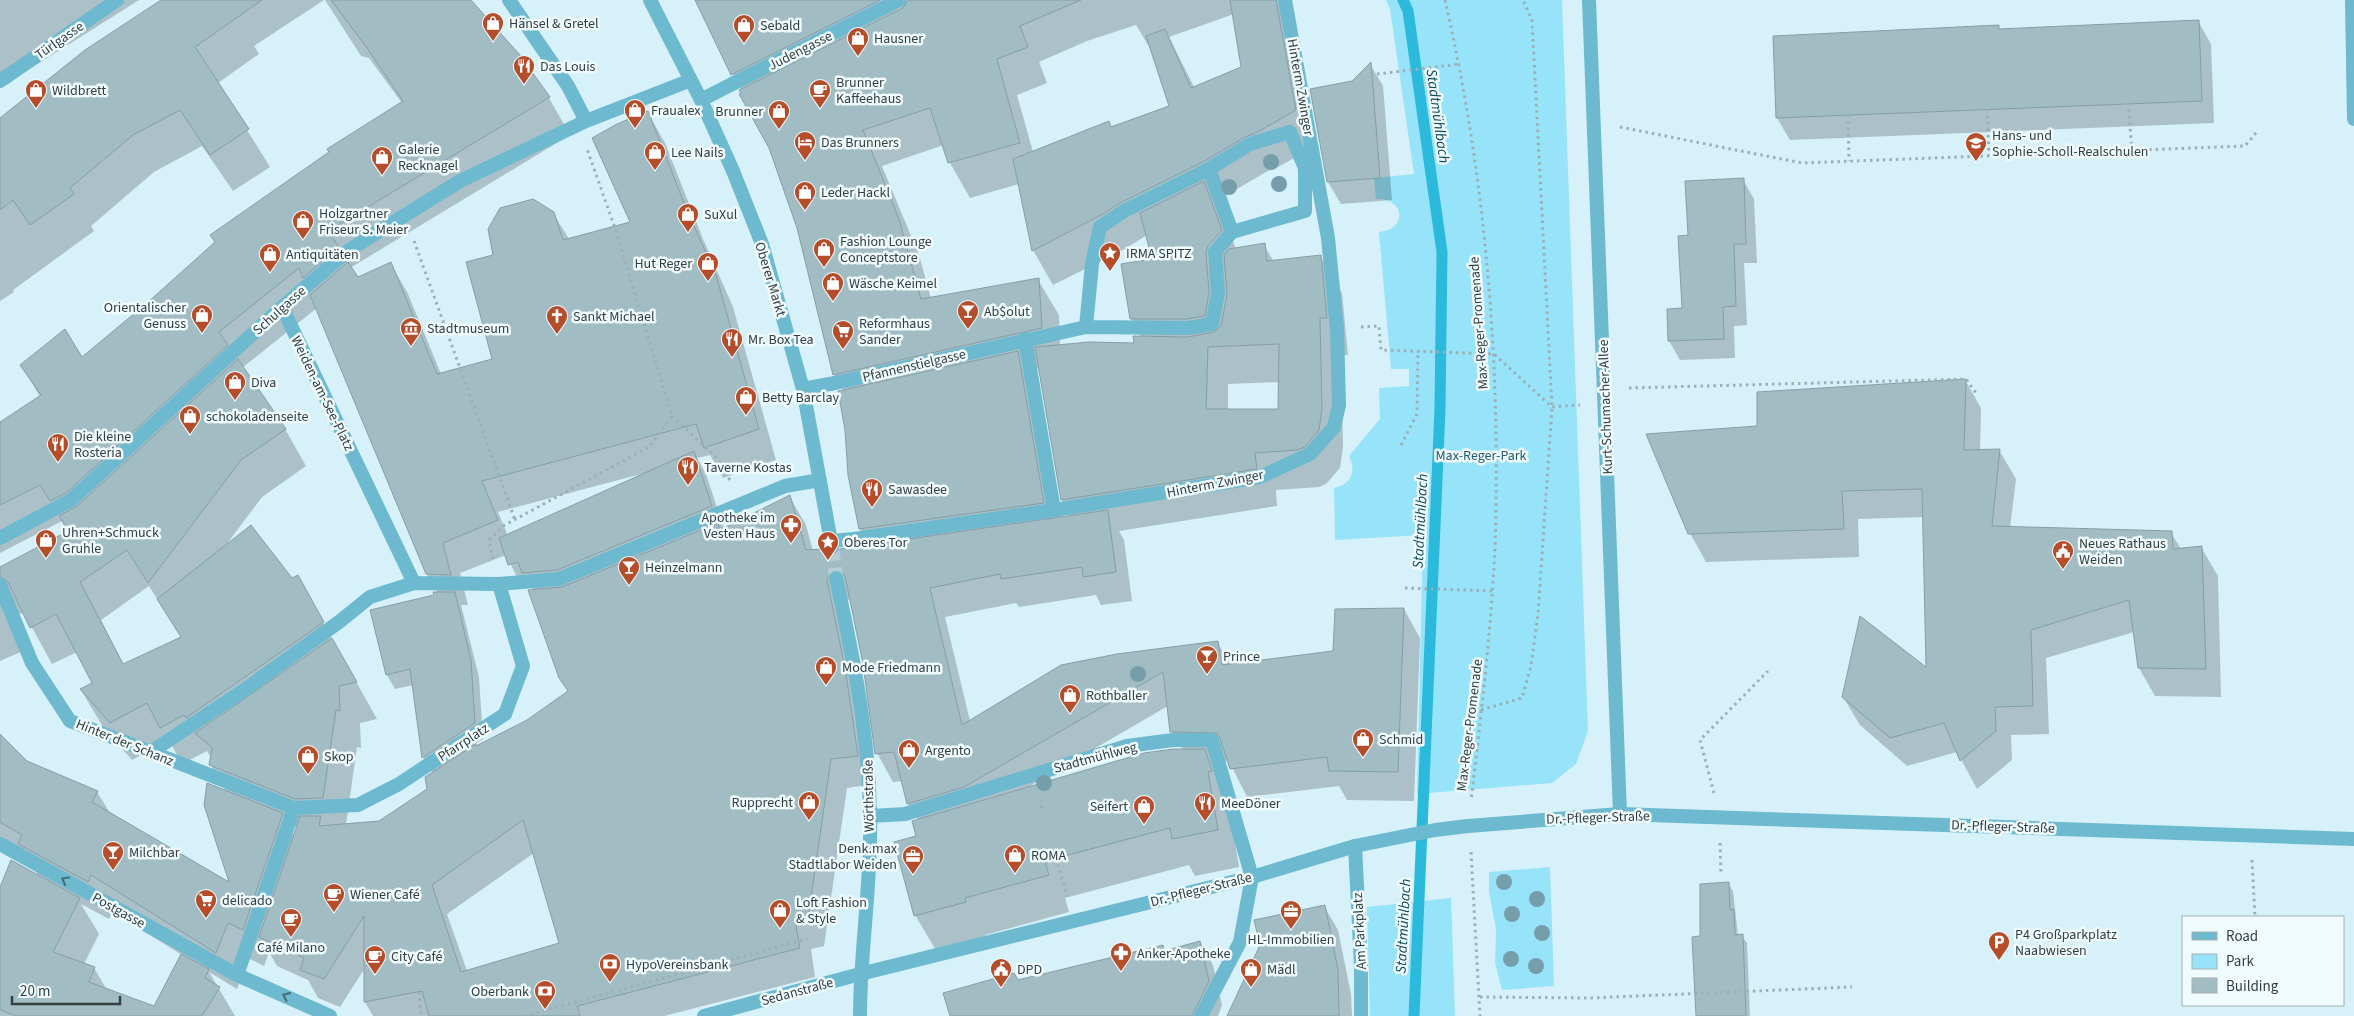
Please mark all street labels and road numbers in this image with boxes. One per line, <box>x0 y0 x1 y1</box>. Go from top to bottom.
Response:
street label: Türlgasse <box>31 17 88 65</box>
street label: Judengasse <box>765 26 836 76</box>
street label: Hinterm Zwinger <box>1282 37 1318 137</box>
street label: Oberer Markt <box>749 240 791 319</box>
street label: Max-Reger-Promenade <box>1464 256 1494 390</box>
street label: Schulgasse <box>249 281 311 340</box>
street label: Weiden-am-See-Platz <box>286 333 359 454</box>
street label: Kurt-Schumacher-Allee <box>1594 339 1618 475</box>
street label: Pfannenstielgasse <box>861 344 968 388</box>
street label: Hinterm Zwinger <box>1165 465 1265 503</box>
street label: Max-Reger-Promenade <box>1452 658 1488 792</box>
street label: Hinter der Schanz <box>73 714 177 772</box>
street label: Pfarrplatz <box>434 719 493 767</box>
street label: Stadtmühlweg <box>1051 737 1139 779</box>
street label: Wörthstraße <box>858 759 880 833</box>
street label: Dr.-Pfleger-Straße <box>1546 806 1650 830</box>
street label: Dr.-Pfleger-Straße <box>1951 815 2055 839</box>
street label: Dr.-Pfleger-Straße <box>1148 868 1254 912</box>
street label: Postgasse <box>88 888 149 934</box>
street label: Am Parkplatz <box>1348 892 1372 970</box>
street label: Sedanstraße <box>759 973 836 1011</box>

